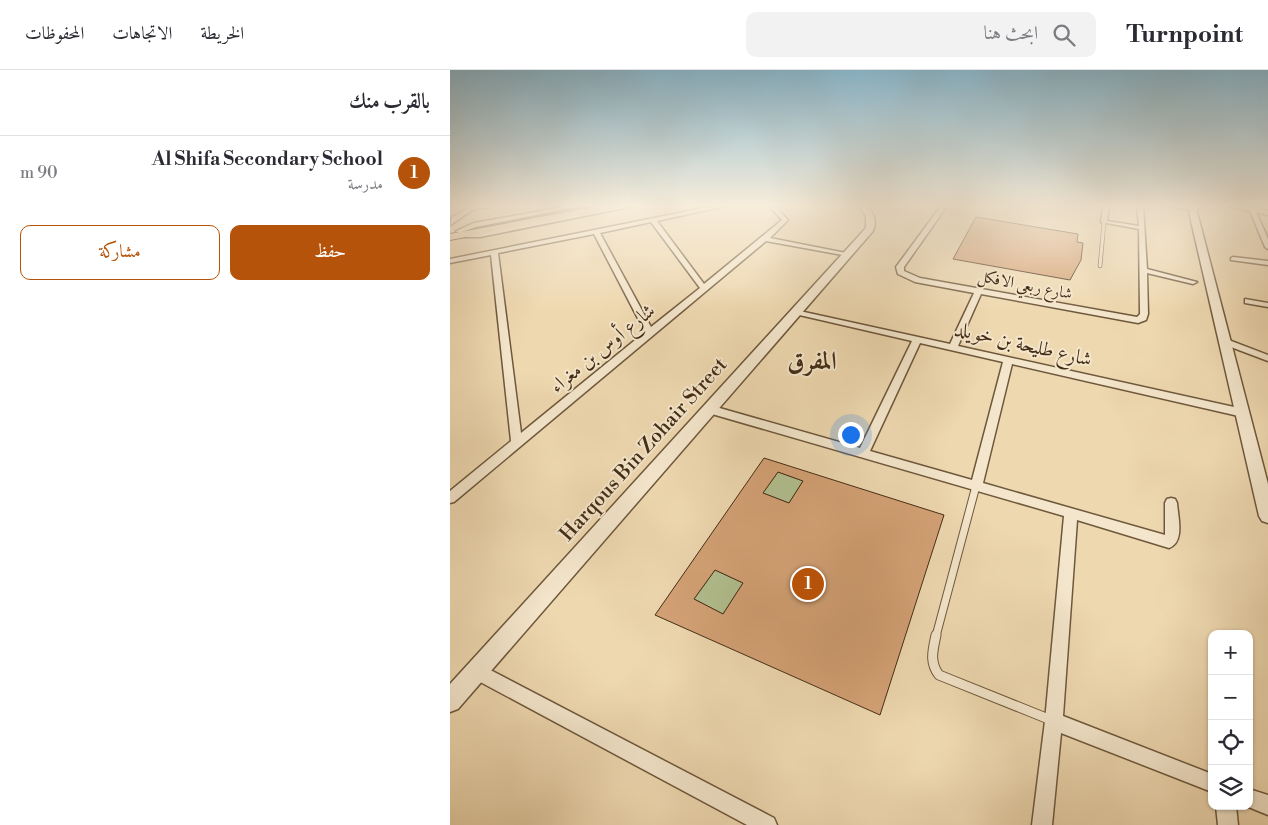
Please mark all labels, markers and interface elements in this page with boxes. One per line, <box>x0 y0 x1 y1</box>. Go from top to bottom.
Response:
search box <box>746 12 1096 57</box>
text: Turnpoint <box>1126 20 1243 50</box>
text: ابحث هنا <box>984 21 1038 45</box>
icon: search <box>1050 21 1078 49</box>
text: المحفوظات <box>25 22 84 45</box>
text: الاتجاهات <box>112 22 172 45</box>
text: الخريطة <box>200 22 244 45</box>
text: بالقرب منك <box>349 89 430 115</box>
text: Al Shifa Secondary School <box>152 147 383 171</box>
text: 90 m <box>20 163 58 183</box>
text: 1 <box>410 163 418 183</box>
text: مدرسة <box>348 174 383 194</box>
button: مشاركة <box>20 225 220 280</box>
button: حفظ <box>230 225 430 280</box>
street label: شارع ربعي الافكل <box>975 266 1074 309</box>
street label: شارع أوس بن مغراء <box>543 297 663 402</box>
street label: شارع طليحة بن خويلد <box>951 317 1094 377</box>
district label: المفرق <box>787 346 837 377</box>
street label: Harqous Bin Zohair Street <box>555 353 733 547</box>
your location <box>838 422 864 448</box>
pin: 1 <box>792 565 824 603</box>
map controls <box>1208 630 1253 810</box>
button: + <box>1208 630 1253 675</box>
button: − <box>1208 675 1253 720</box>
button: locate <box>1208 720 1253 765</box>
button: layers <box>1208 765 1253 810</box>

